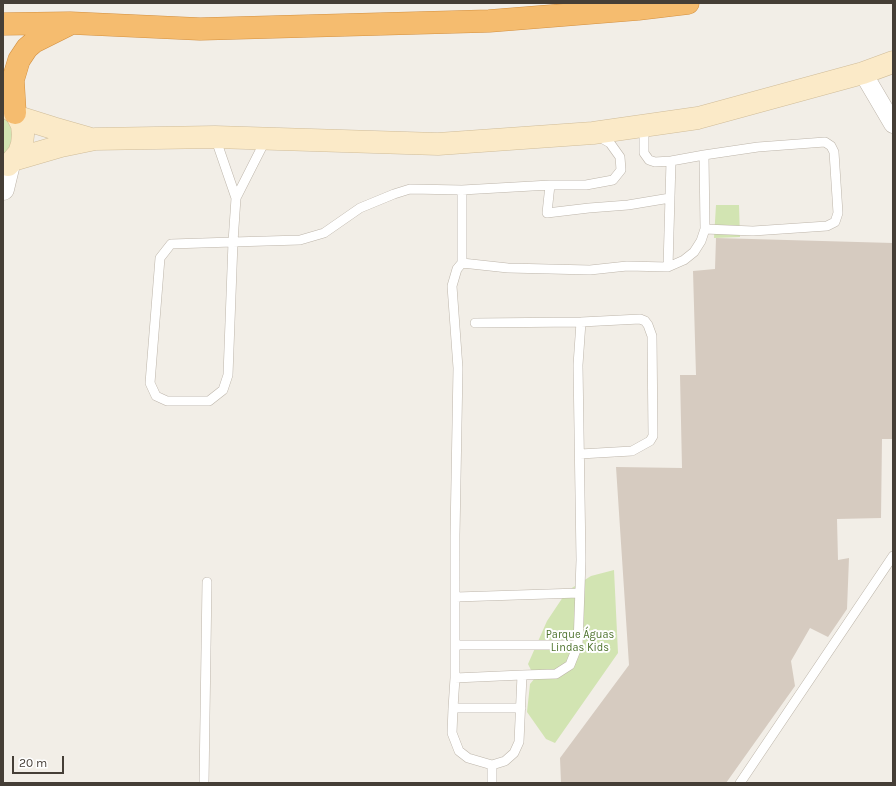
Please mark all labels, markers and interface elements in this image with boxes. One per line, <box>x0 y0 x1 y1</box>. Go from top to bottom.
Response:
park label: Parque Águas Lindas Kids <box>546 628 614 654</box>
scale bar <box>14 748 66 774</box>
text: 20 m <box>19 756 47 770</box>

